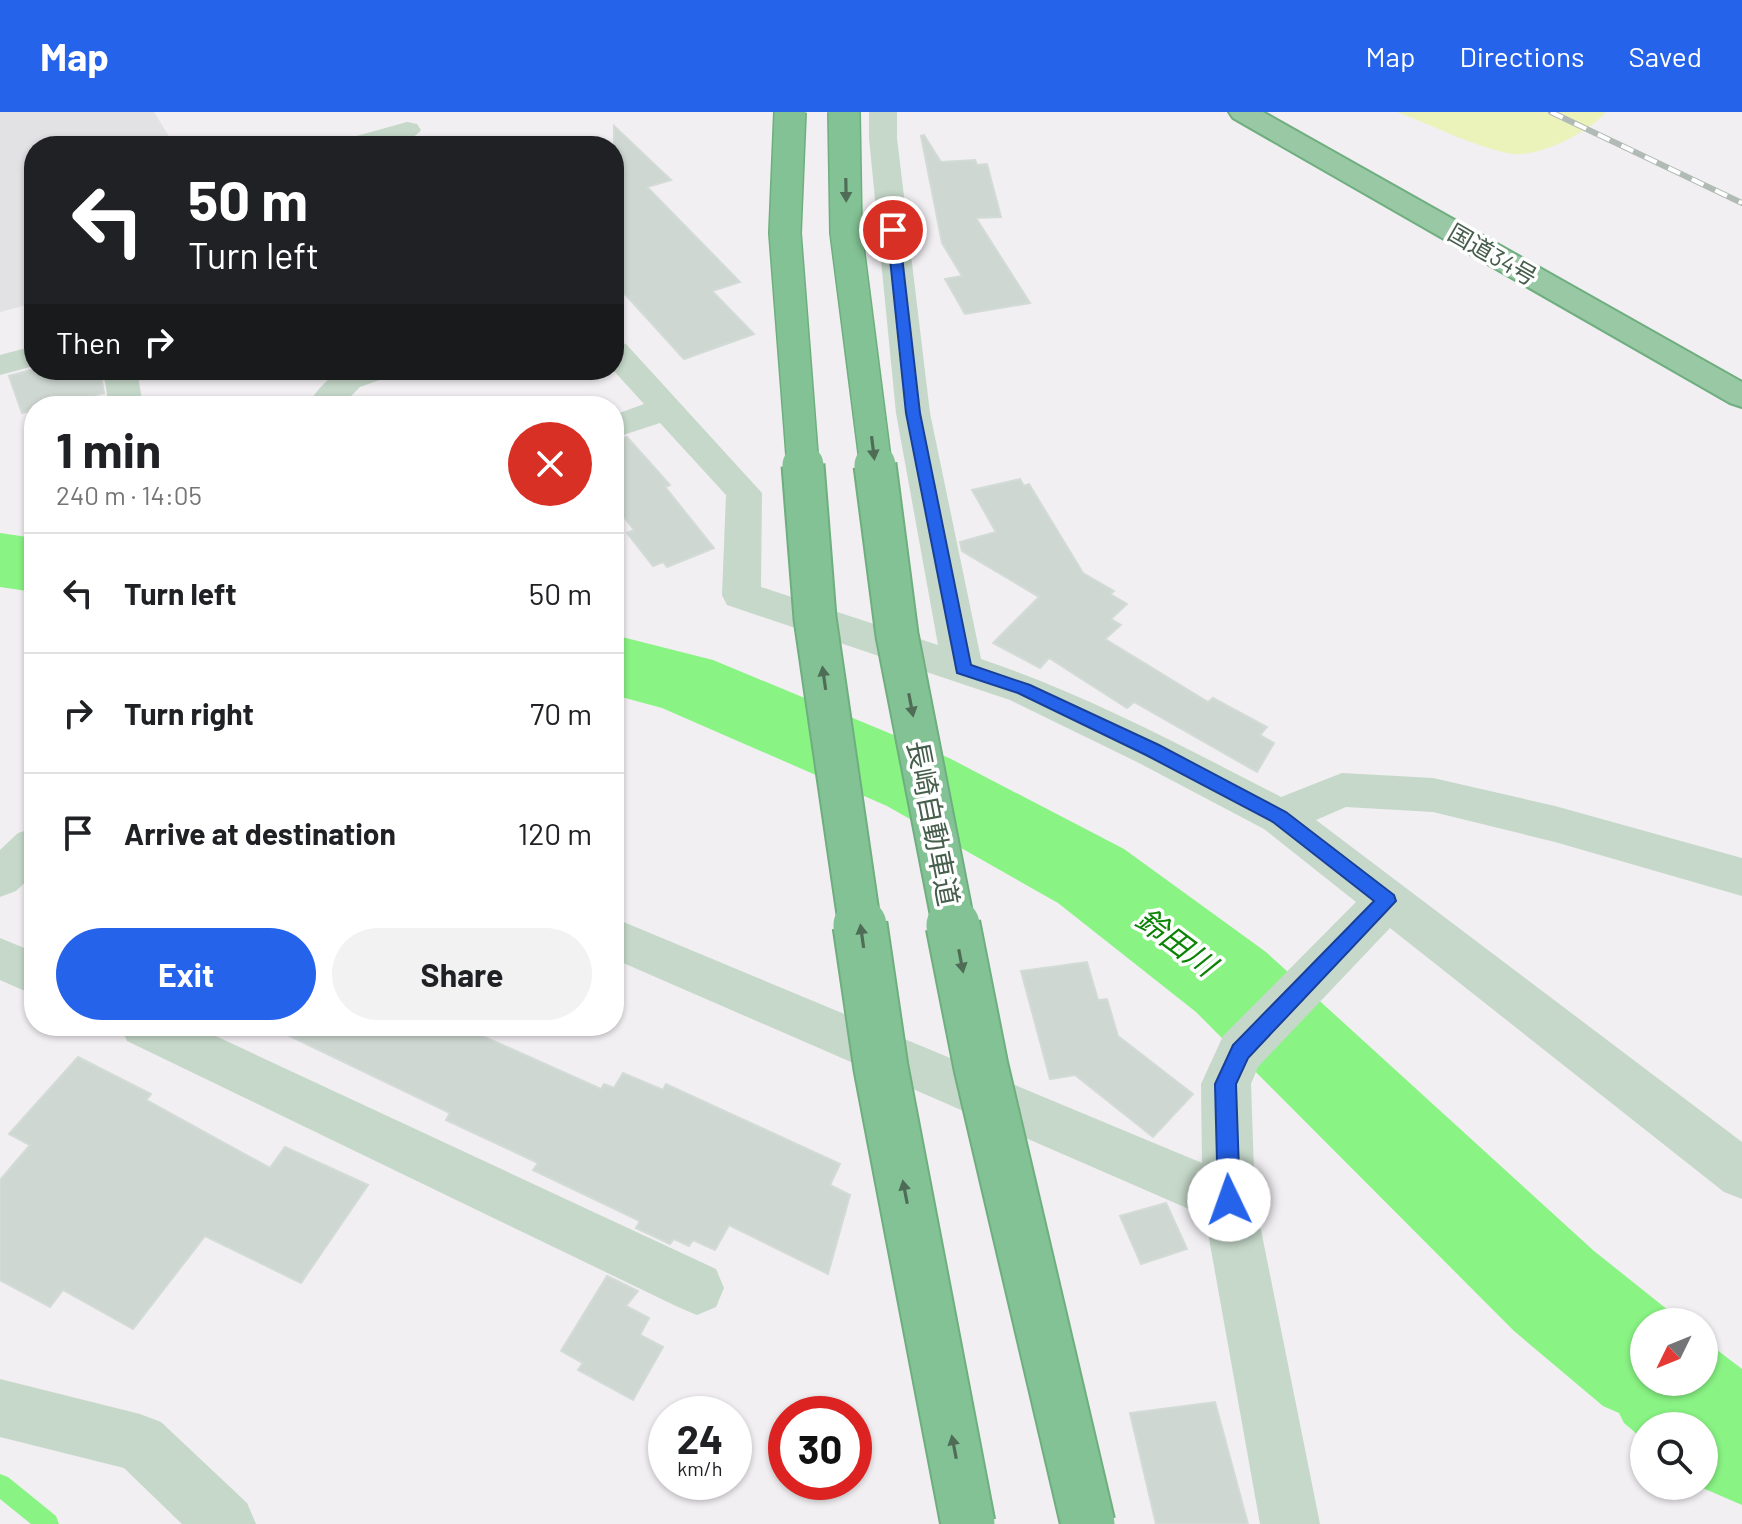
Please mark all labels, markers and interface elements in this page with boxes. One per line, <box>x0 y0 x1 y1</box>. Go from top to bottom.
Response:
text: Map <box>40 33 109 79</box>
text: Map <box>1366 39 1415 73</box>
text: Directions <box>1459 39 1585 73</box>
text: Saved <box>1629 39 1702 73</box>
text: 50 m <box>188 165 308 232</box>
icon: left <box>56 168 160 272</box>
one-way arrow <box>839 178 852 203</box>
pin <box>859 196 927 264</box>
icon: arrive <box>871 208 915 252</box>
street label: 国道34号 <box>1443 217 1543 291</box>
text: Turn left <box>188 233 319 276</box>
icon: right <box>137 320 181 364</box>
text: Then <box>56 324 121 360</box>
text: 1 min <box>56 420 161 478</box>
button: close <box>508 422 592 506</box>
one-way arrow <box>867 436 880 461</box>
text: 240 m · 14:05 <box>56 479 202 510</box>
icon: left <box>56 571 100 615</box>
text: Turn left <box>124 575 237 611</box>
text: 50 m <box>529 575 592 611</box>
one-way arrow <box>817 666 830 691</box>
icon: right <box>56 691 100 735</box>
one-way arrow <box>905 693 917 718</box>
text: Turn right <box>124 695 254 731</box>
text: 70 m <box>530 695 592 731</box>
street label: 長崎自動車道 <box>901 737 967 909</box>
icon: arrive <box>56 811 100 855</box>
text: Arrive at destination <box>124 815 396 851</box>
text: 120 m <box>518 815 592 851</box>
water label: 鈴田川 <box>1130 900 1226 984</box>
one-way arrow <box>855 923 868 948</box>
button: Exit <box>56 928 316 1020</box>
button: Share <box>332 928 592 1020</box>
one-way arrow <box>955 948 967 973</box>
position arrow <box>1187 1158 1271 1242</box>
one-way arrow <box>898 1179 910 1204</box>
north arrow <box>1630 1308 1718 1396</box>
map controls <box>1630 1308 1718 1500</box>
speed limit sign: 30 <box>768 1396 872 1500</box>
button: search <box>1630 1412 1718 1500</box>
text: 24 <box>677 1414 723 1462</box>
one-way arrow <box>947 1435 959 1460</box>
text: km/h <box>677 1456 723 1480</box>

